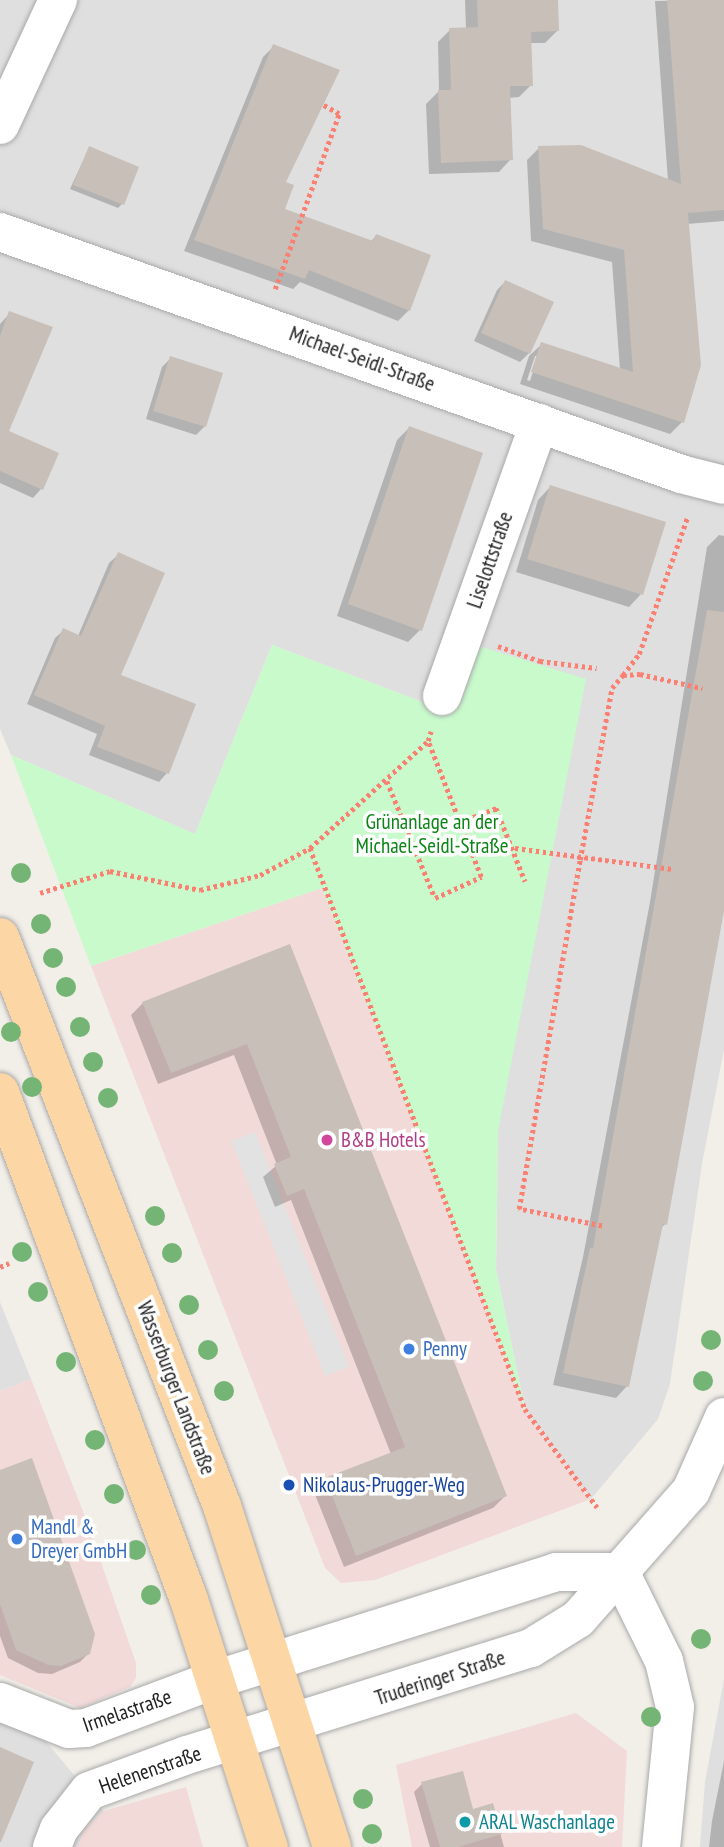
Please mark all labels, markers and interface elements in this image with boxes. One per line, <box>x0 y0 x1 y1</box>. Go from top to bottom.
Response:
street label: Michael-Seidl-Straße <box>286 321 438 397</box>
street label: Liselottstraße <box>462 508 518 612</box>
park label: Grünanlage an der Michael-Seidl-Straße <box>356 809 508 859</box>
place label: B&B Hotels <box>341 1127 426 1153</box>
marker: B&B Hotels <box>319 1132 335 1148</box>
street label: Wasserburger Landstraße <box>131 1298 221 1478</box>
place label: Penny <box>423 1336 467 1362</box>
marker: Penny <box>401 1341 417 1357</box>
place label: Nikolaus-Prugger-Weg <box>303 1472 465 1498</box>
marker: Nikolaus-Prugger-Weg <box>281 1477 297 1493</box>
place label: Mandl & Dreyer GmbH <box>31 1514 127 1564</box>
marker: Mandl & Dreyer GmbH <box>9 1531 25 1547</box>
street label: Truderinger Straße <box>372 1645 508 1711</box>
street label: Irmelastraße <box>79 1684 175 1738</box>
street label: Helenenstraße <box>96 1741 204 1799</box>
place label: ARAL Waschanlage <box>479 1809 616 1835</box>
marker: ARAL Waschanlage <box>457 1814 473 1830</box>

